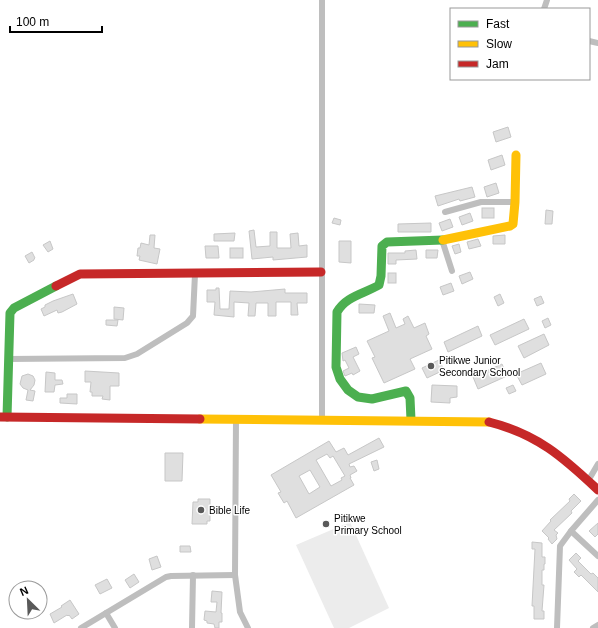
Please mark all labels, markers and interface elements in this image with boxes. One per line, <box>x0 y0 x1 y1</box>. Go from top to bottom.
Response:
scale bar <box>10 8 102 34</box>
legend <box>450 8 590 80</box>
text: 100 m <box>16 15 49 29</box>
text: Fast <box>486 17 510 31</box>
text: Slow <box>486 37 512 51</box>
text: Jam <box>486 57 509 71</box>
place label: Pitikwe Junior Secondary School <box>439 355 520 378</box>
marker: Pitikwe Junior Secondary School <box>426 361 436 371</box>
marker: Bible Life <box>196 505 206 515</box>
place label: Bible Life <box>209 505 251 516</box>
place label: Pitikwe Primary School <box>334 513 402 536</box>
marker: Pitikwe Primary School <box>321 519 331 529</box>
north arrow <box>8 580 48 620</box>
text: N <box>18 584 30 598</box>

